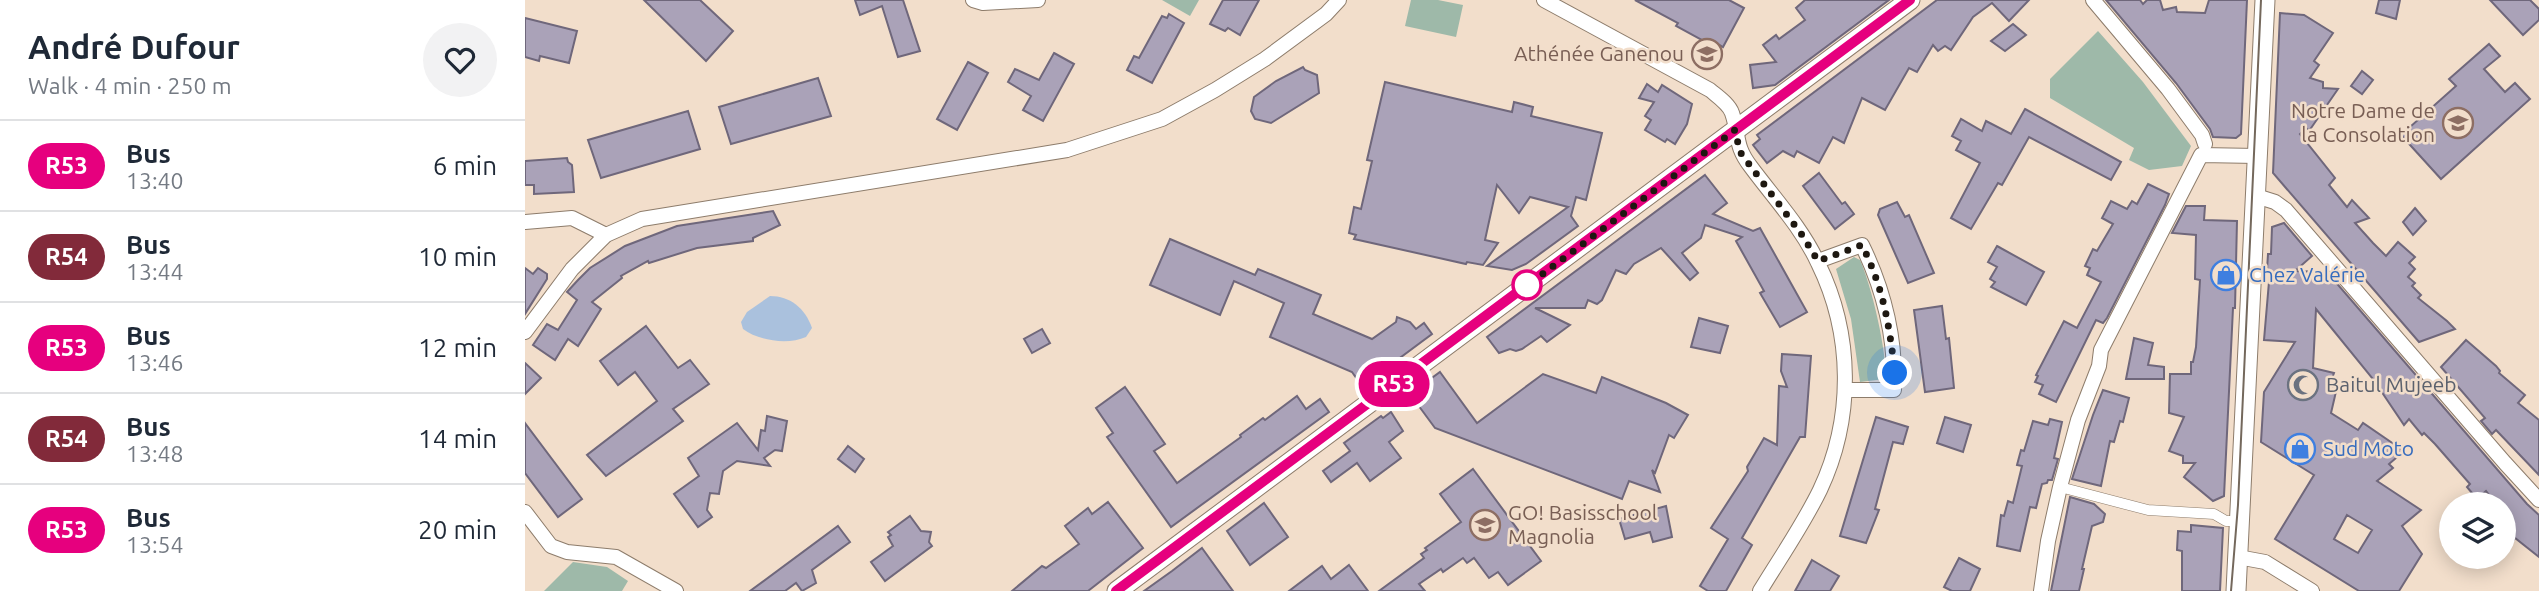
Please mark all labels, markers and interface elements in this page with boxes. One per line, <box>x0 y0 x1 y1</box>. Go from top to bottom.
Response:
button: heart <box>423 23 497 97</box>
text: André Dufour <box>28 28 240 65</box>
school or university icon: Athénée Ganenou <box>1690 37 1724 71</box>
place label: Athénée Ganenou <box>1514 41 1684 65</box>
text: Walk · 4 min · 250 m <box>28 73 232 98</box>
place label: Notre Dame de la Consolation <box>2291 98 2435 146</box>
school or university icon: Notre Dame de la Consolation <box>2441 106 2475 140</box>
text: Bus <box>126 139 171 168</box>
text: 6 min <box>433 151 497 180</box>
text: R53 <box>45 152 88 179</box>
text: 13:40 <box>126 168 184 193</box>
text: Bus <box>126 230 171 259</box>
text: 10 min <box>418 242 497 271</box>
text: R54 <box>45 243 88 270</box>
shop icon: Chez Valérie <box>2209 258 2243 292</box>
text: 13:44 <box>126 259 184 284</box>
place label: Chez Valérie <box>2249 262 2365 286</box>
unlabelled marker <box>1512 270 1542 300</box>
text: Bus <box>126 321 171 350</box>
text: 12 min <box>418 333 497 362</box>
text: R53 <box>45 334 88 361</box>
text: 13:46 <box>126 350 184 375</box>
your location <box>1877 355 1912 390</box>
line badge: R53 <box>1354 361 1434 407</box>
mosque icon: Baitul Mujeeb <box>2286 368 2320 402</box>
text: R53 <box>1373 370 1415 397</box>
place label: Baitul Mujeeb <box>2326 372 2457 396</box>
text: Bus <box>126 412 171 441</box>
text: 14 min <box>418 424 497 453</box>
text: R54 <box>45 425 88 452</box>
shop icon: Sud Moto <box>2283 432 2317 466</box>
place label: Sud Moto <box>2323 436 2414 460</box>
text: 13:48 <box>126 441 184 466</box>
map controls <box>2439 492 2516 569</box>
button: layers <box>2439 492 2516 569</box>
place label: GO! Basisschool Magnolia <box>1508 500 1657 548</box>
text: Bus <box>126 503 171 532</box>
school or university icon: GO! Basisschool Magnolia <box>1468 508 1502 542</box>
text: 20 min <box>418 515 497 544</box>
text: R53 <box>45 516 88 543</box>
text: 13:54 <box>126 532 184 557</box>

